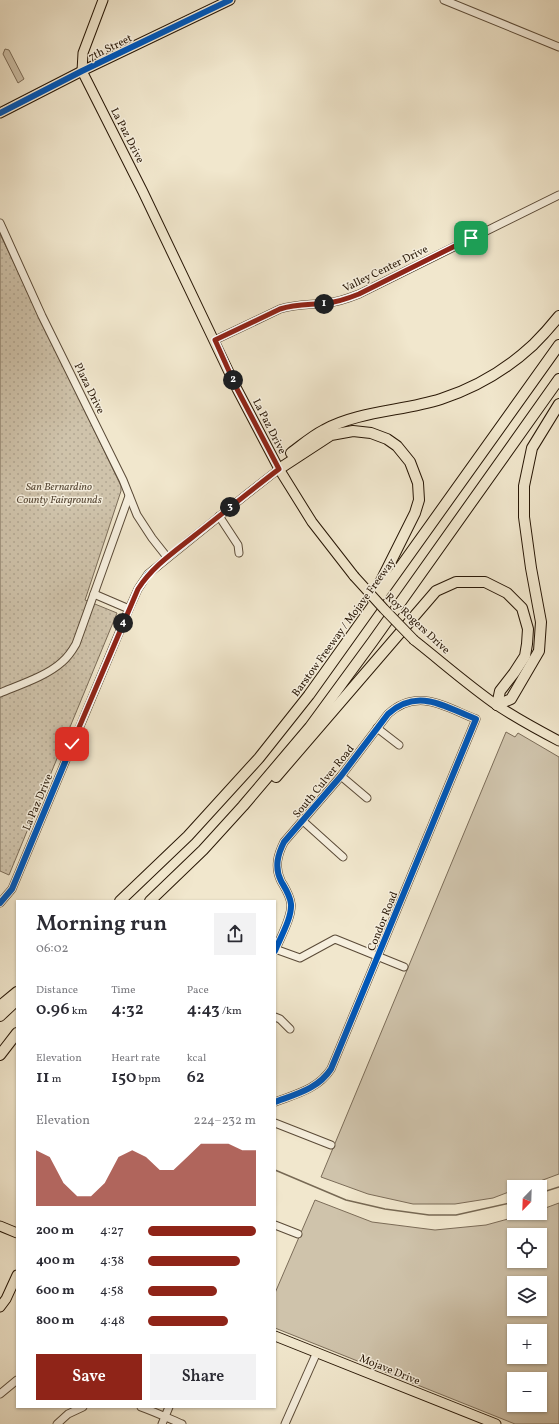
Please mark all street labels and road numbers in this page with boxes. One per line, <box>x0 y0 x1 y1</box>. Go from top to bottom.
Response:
street label: 7th Street <box>86 31 135 65</box>
street label: La Paz Drive <box>106 105 147 166</box>
street label: Valley Center Drive <box>341 242 431 297</box>
street label: Plaza Drive <box>70 361 107 417</box>
street label: La Paz Drive <box>248 396 289 457</box>
street label: Barstow Freeway / Mojave Freeway <box>289 556 400 700</box>
street label: Roy Rogers Drive <box>381 590 453 658</box>
street label: South Culver Road <box>290 742 358 822</box>
street label: La Paz Drive <box>20 772 57 833</box>
street label: Condor Road <box>365 889 402 954</box>
street label: Mojave Drive <box>357 1351 422 1389</box>

